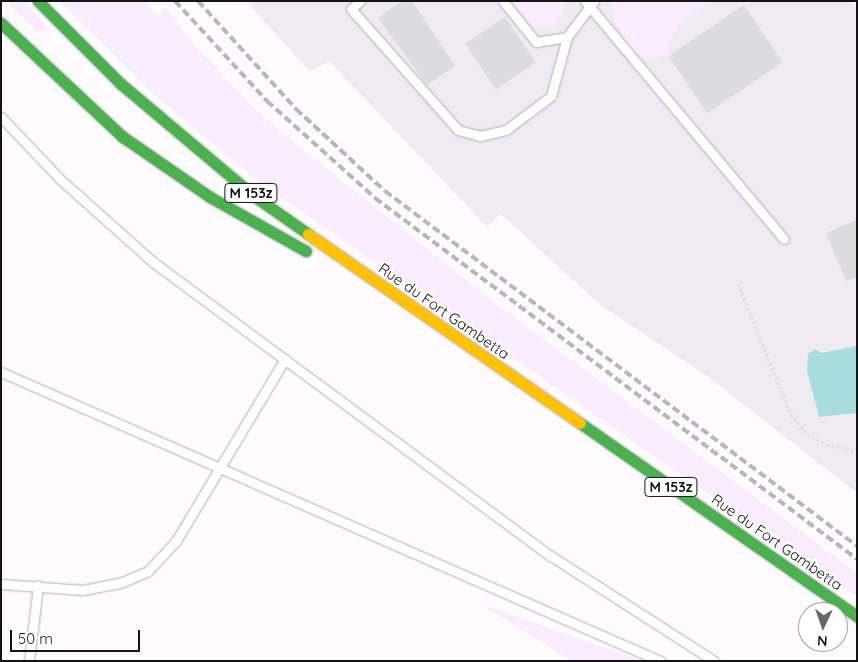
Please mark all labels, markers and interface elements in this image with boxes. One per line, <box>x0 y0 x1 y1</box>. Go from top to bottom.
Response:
road number: M 153z <box>224 182 278 204</box>
street label: Rue du Fort Gambetta <box>375 259 513 363</box>
road number: M 153z <box>644 476 698 498</box>
street label: Rue du Fort Gambetta <box>708 490 846 594</box>
north arrow <box>798 602 848 652</box>
scale bar <box>12 620 142 652</box>
text: 50 m <box>18 629 53 648</box>
text: N <box>817 632 828 650</box>

